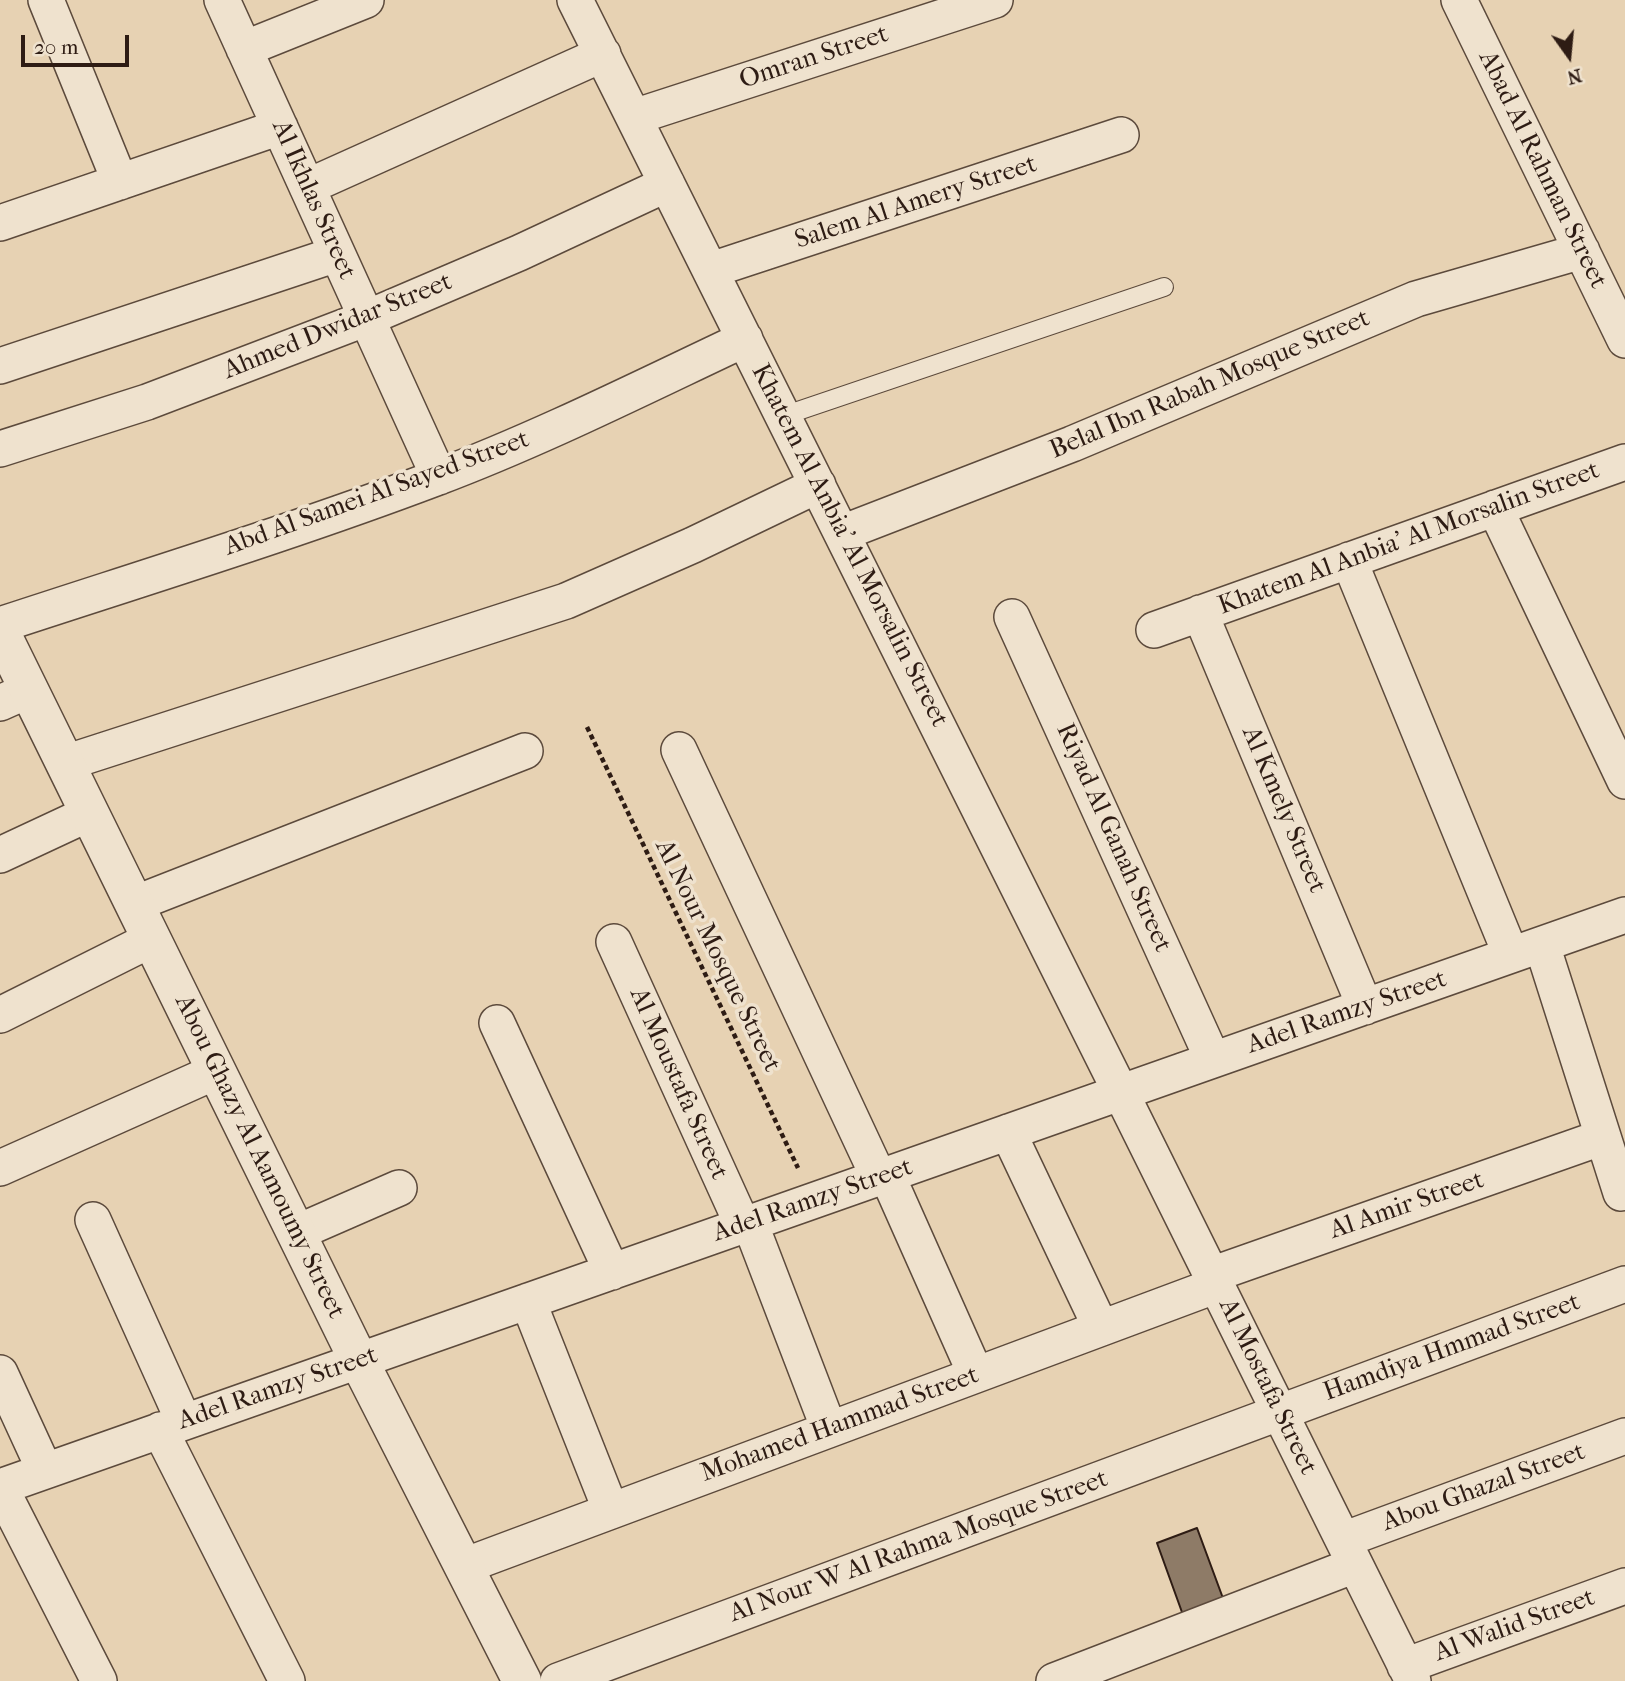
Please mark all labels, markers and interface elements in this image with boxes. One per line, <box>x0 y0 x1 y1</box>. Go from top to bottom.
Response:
street label: Omran Street <box>736 19 892 97</box>
scale bar <box>24 21 133 65</box>
north arrow <box>1534 21 1604 91</box>
text: 20 m <box>34 35 78 59</box>
street label: Abad Al Rahman Street <box>1471 46 1613 294</box>
text: N <box>1565 64 1584 89</box>
street label: Al Ikhlas Street <box>264 116 362 284</box>
street label: Salem Al Amery Street <box>791 149 1041 257</box>
street label: Ahmed Dwidar Street <box>219 267 457 387</box>
street label: Belal Ibn Rabah Mosque Street <box>1045 303 1375 467</box>
street label: Khatem Al Anbia' Al Morsalin Street <box>744 359 954 733</box>
street label: Abd Al Samei Al Sayed Street <box>220 424 534 564</box>
street label: Khatem Al Anbia' Al Morsalin Street <box>1214 455 1604 623</box>
street label: Riyad Al Ganah Street <box>1048 719 1178 957</box>
street label: Al Kmely Street <box>1234 722 1332 898</box>
street label: Al Nour Mosque Street <box>647 835 787 1077</box>
street label: Adel Ramzy Street <box>1243 964 1451 1062</box>
street label: Al Moustafa Street <box>622 983 734 1185</box>
street label: Abou Ghazy Al Aamoumy Street <box>167 990 351 1324</box>
street label: Adel Ramzy Street <box>709 1152 917 1250</box>
street label: Al Amir Street <box>1326 1165 1488 1247</box>
street label: Hamdiya Hmmad Street <box>1319 1287 1585 1409</box>
street label: Al Mostafa Street <box>1211 1294 1323 1480</box>
street label: Adel Ramzy Street <box>174 1340 382 1438</box>
street label: Mohamed Hammad Street <box>697 1360 983 1490</box>
street label: Abou Ghazal Street <box>1378 1437 1590 1539</box>
street label: Al Nour W Al Rahma Mosque Street <box>726 1464 1112 1630</box>
street label: Al Walid Street <box>1431 1583 1599 1669</box>

